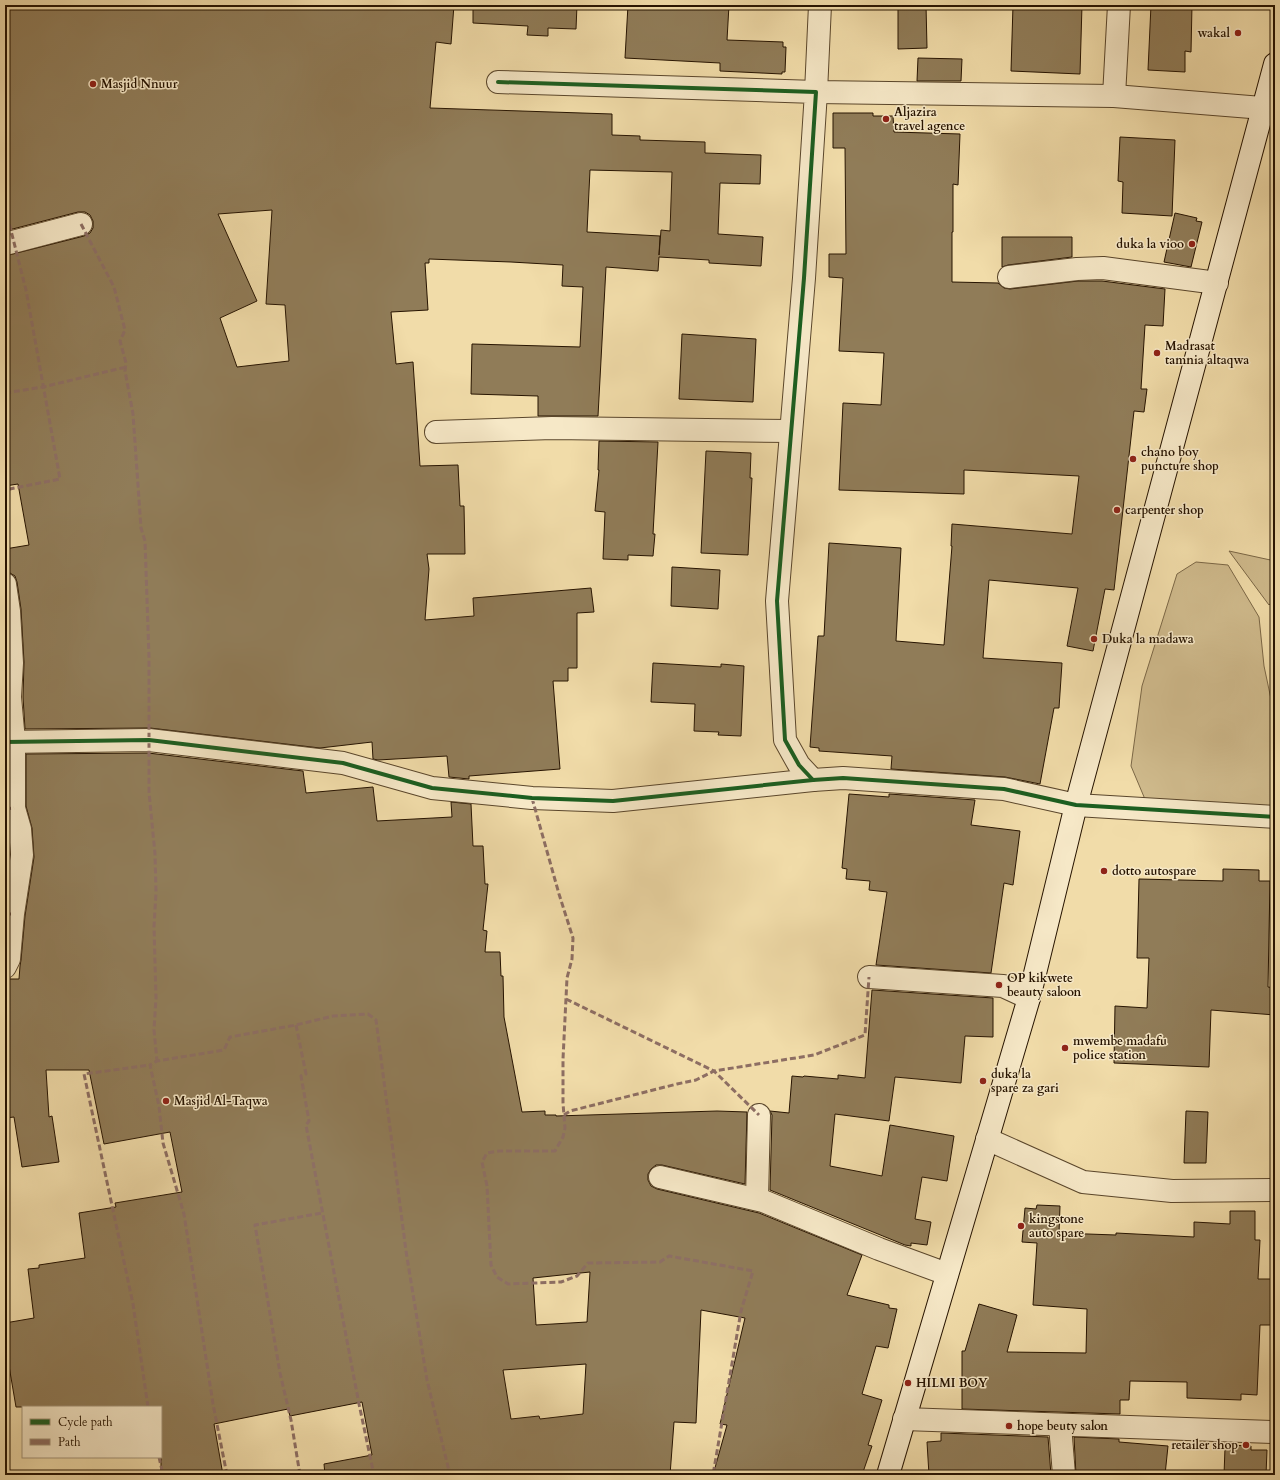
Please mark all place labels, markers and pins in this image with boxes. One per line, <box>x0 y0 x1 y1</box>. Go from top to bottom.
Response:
place label: wakal <box>1197 25 1230 41</box>
marker: wakal <box>1233 28 1243 38</box>
place label: Masjid Nnuur <box>101 76 178 92</box>
marker: Masjid Nnuur <box>88 79 98 89</box>
place label: Aljazira travel agence <box>894 104 965 134</box>
marker: Aljazira travel agence <box>881 114 891 124</box>
place label: duka la vioo <box>1116 236 1184 252</box>
marker: duka la vioo <box>1187 239 1197 249</box>
place label: Madrasat tamnia altaqwa <box>1165 338 1249 368</box>
marker: Madrasat tamnia altaqwa <box>1152 348 1162 358</box>
place label: chano boy puncture shop <box>1141 444 1219 474</box>
marker: chano boy puncture shop <box>1128 454 1138 464</box>
place label: carpenter shop <box>1125 502 1204 518</box>
marker: carpenter shop <box>1112 505 1122 515</box>
place label: Duka la madawa <box>1102 631 1194 647</box>
marker: Duka la madawa <box>1089 634 1099 644</box>
place label: dotto autospare <box>1112 863 1197 879</box>
marker: dotto autospare <box>1099 866 1109 876</box>
place label: OP kikwete beauty saloon <box>1007 970 1082 1000</box>
marker: OP kikwete beauty saloon <box>994 980 1004 990</box>
place label: mwembe madafu police station <box>1073 1033 1167 1063</box>
marker: mwembe madafu police station <box>1060 1043 1070 1053</box>
place label: duka la spare za gari <box>991 1066 1059 1096</box>
marker: duka la spare za gari <box>978 1076 988 1086</box>
place label: Masjid Al-Taqwa <box>174 1093 268 1109</box>
marker: Masjid Al-Taqwa <box>161 1096 171 1106</box>
place label: kingstone auto spare <box>1029 1211 1084 1241</box>
marker: kingstone auto spare <box>1016 1221 1026 1231</box>
place label: HILMI BOY <box>916 1375 988 1391</box>
marker: HILMI BOY <box>903 1378 913 1388</box>
place label: hope beuty salon <box>1017 1418 1108 1434</box>
marker: hope beuty salon <box>1004 1421 1014 1431</box>
place label: retailer shop <box>1171 1437 1238 1453</box>
marker: retailer shop <box>1241 1440 1251 1450</box>

